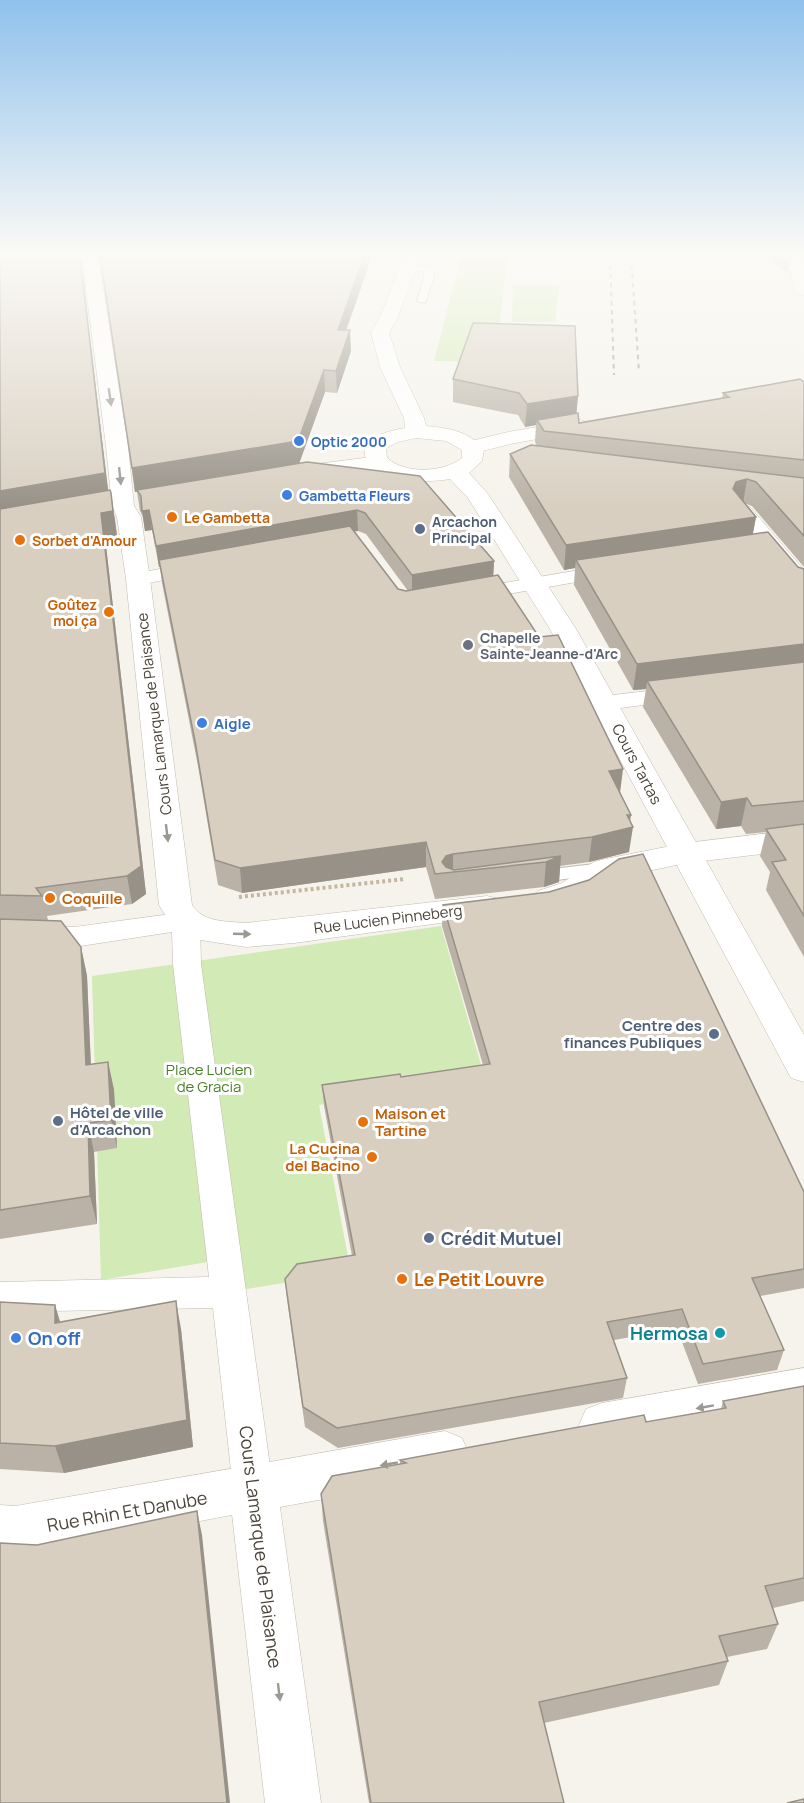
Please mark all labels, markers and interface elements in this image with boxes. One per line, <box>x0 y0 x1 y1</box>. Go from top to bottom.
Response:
one-way arrow <box>105 388 114 407</box>
place label: Optic 2000 <box>311 432 387 451</box>
marker: Optic 2000 <box>292 434 306 448</box>
one-way arrow <box>115 466 125 485</box>
place label: Gambetta Fleurs <box>299 486 411 505</box>
marker: Gambetta Fleurs <box>280 488 294 502</box>
place label: Le Gambetta <box>184 508 270 527</box>
marker: Le Gambetta <box>165 510 179 524</box>
place label: Arcachon Principal <box>432 512 497 547</box>
marker: Arcachon Principal <box>413 522 427 536</box>
place label: Sorbet d'Amour <box>32 531 137 550</box>
marker: Sorbet d'Amour <box>13 533 27 547</box>
place label: Goûtez moi ça <box>48 595 97 630</box>
marker: Goûtez moi ça <box>102 605 116 619</box>
street label: Cours Lamarque de Plaisance <box>131 612 177 816</box>
place label: Chapelle Sainte-Jeanne-d'Arc <box>480 628 618 663</box>
marker: Chapelle Sainte-Jeanne-d'Arc <box>461 638 475 652</box>
place label: Aigle <box>214 713 251 734</box>
marker: Aigle <box>195 716 209 730</box>
street label: Cours Tartas <box>607 720 667 808</box>
one-way arrow <box>163 824 172 843</box>
place label: Coquille <box>62 888 123 909</box>
marker: Coquille <box>43 891 57 905</box>
street label: Rue Lucien Pinneberg <box>313 899 463 939</box>
one-way arrow <box>233 929 252 938</box>
place label: Centre des finances Publiques <box>564 1015 702 1053</box>
marker: Centre des finances Publiques <box>707 1027 721 1041</box>
park label: Place Lucien de Gracia <box>166 1059 252 1097</box>
place label: Hôtel de ville d'Arcachon <box>70 1102 164 1140</box>
place label: Maison et Tartine <box>375 1103 446 1141</box>
marker: Hôtel de ville d'Arcachon <box>51 1114 65 1128</box>
marker: Maison et Tartine <box>356 1115 370 1129</box>
place label: La Cucina del Bacino <box>285 1138 360 1176</box>
marker: La Cucina del Bacino <box>365 1150 379 1164</box>
place label: Crédit Mutuel <box>441 1226 561 1250</box>
marker: Crédit Mutuel <box>422 1231 436 1245</box>
place label: Le Petit Louvre <box>414 1267 544 1291</box>
marker: Le Petit Louvre <box>395 1272 409 1286</box>
place label: Hermosa <box>630 1321 708 1345</box>
place label: On off <box>28 1326 80 1350</box>
marker: Hermosa <box>713 1326 727 1340</box>
marker: On off <box>9 1331 23 1345</box>
one-way arrow <box>695 1403 714 1412</box>
street label: Cours Lamarque de Plaisance <box>234 1424 288 1670</box>
one-way arrow <box>379 1460 398 1469</box>
street label: Rue Rhin Et Danube <box>45 1485 209 1537</box>
one-way arrow <box>274 1682 283 1701</box>

